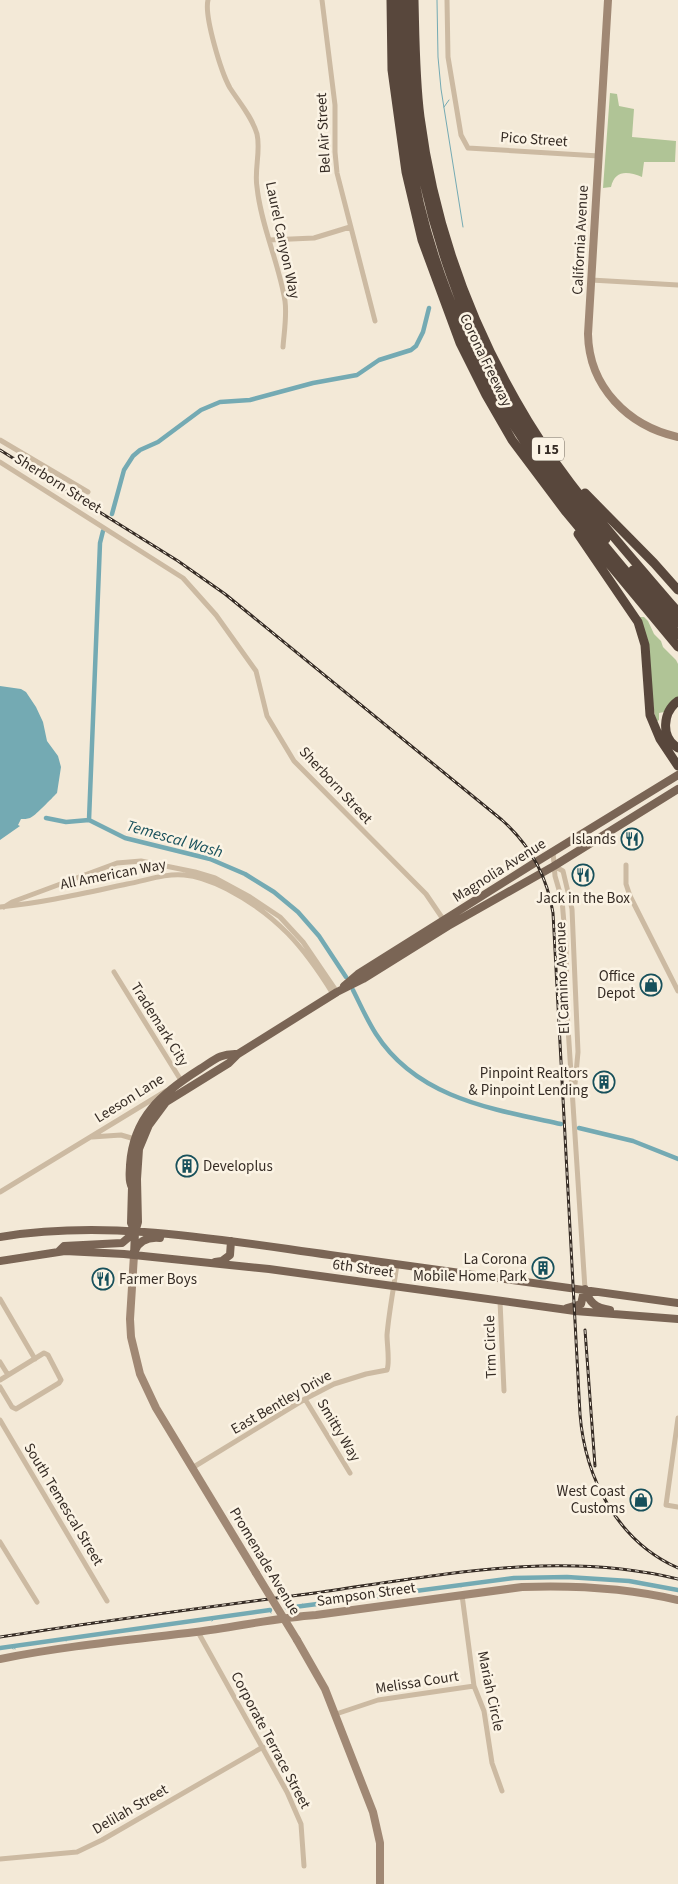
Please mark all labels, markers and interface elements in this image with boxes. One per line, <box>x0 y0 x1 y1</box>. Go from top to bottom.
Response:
street label: Bel Air Street <box>311 92 336 174</box>
street label: Pico Street <box>500 127 568 152</box>
street label: Laurel Canyon Way <box>260 180 305 301</box>
street label: California Avenue <box>567 185 594 295</box>
street label: Corona Freeway <box>454 310 517 410</box>
road number: I 15 <box>532 438 564 460</box>
street label: Sherborn Street <box>10 448 105 519</box>
street label: Sherborn Street <box>294 742 377 829</box>
water label: Temescal Wash <box>124 815 226 863</box>
restaurant icon: Islands <box>620 827 644 851</box>
place label: Islands <box>572 829 616 850</box>
street label: Magnolia Avenue <box>448 833 550 908</box>
street label: All American Way <box>58 854 168 895</box>
restaurant icon: Jack in the Box <box>571 863 595 887</box>
place label: Jack in the Box <box>536 888 630 909</box>
street label: El Camino Avenue <box>550 921 575 1035</box>
place label: Office Depot <box>597 966 635 1004</box>
shop icon: Office Depot <box>639 973 663 997</box>
street label: Trademark City <box>125 978 194 1070</box>
place label: Pinpoint Realtors & Pinpoint Lending <box>469 1063 588 1101</box>
street label: Leeson Lane <box>91 1069 168 1128</box>
building icon: Pinpoint Realtors & Pinpoint Lending <box>592 1070 616 1094</box>
building icon: Developlus <box>175 1154 199 1178</box>
place label: Developlus <box>203 1156 273 1177</box>
place label: La Corona Mobile Home Park <box>413 1249 528 1287</box>
street label: 6th Street <box>331 1254 395 1283</box>
building icon: La Corona Mobile Home Park <box>531 1256 555 1280</box>
restaurant icon: Farmer Boys <box>91 1267 115 1291</box>
place label: Farmer Boys <box>119 1269 197 1290</box>
street label: Trm Circle <box>479 1315 502 1379</box>
street label: East Bentley Drive <box>227 1365 335 1440</box>
street label: Smitty Way <box>312 1395 366 1466</box>
street label: South Temescal Street <box>19 1439 109 1570</box>
place label: West Coast Customs <box>557 1481 625 1519</box>
shop icon: West Coast Customs <box>629 1488 653 1512</box>
street label: Promenade Avenue <box>224 1503 305 1619</box>
street label: Sampson Street <box>315 1577 417 1612</box>
street label: Mariah Circle <box>472 1649 509 1733</box>
street label: Melissa Court <box>374 1666 460 1699</box>
street label: Corporate Terrace Street <box>225 1668 316 1812</box>
street label: Delilah Street <box>88 1779 172 1840</box>

